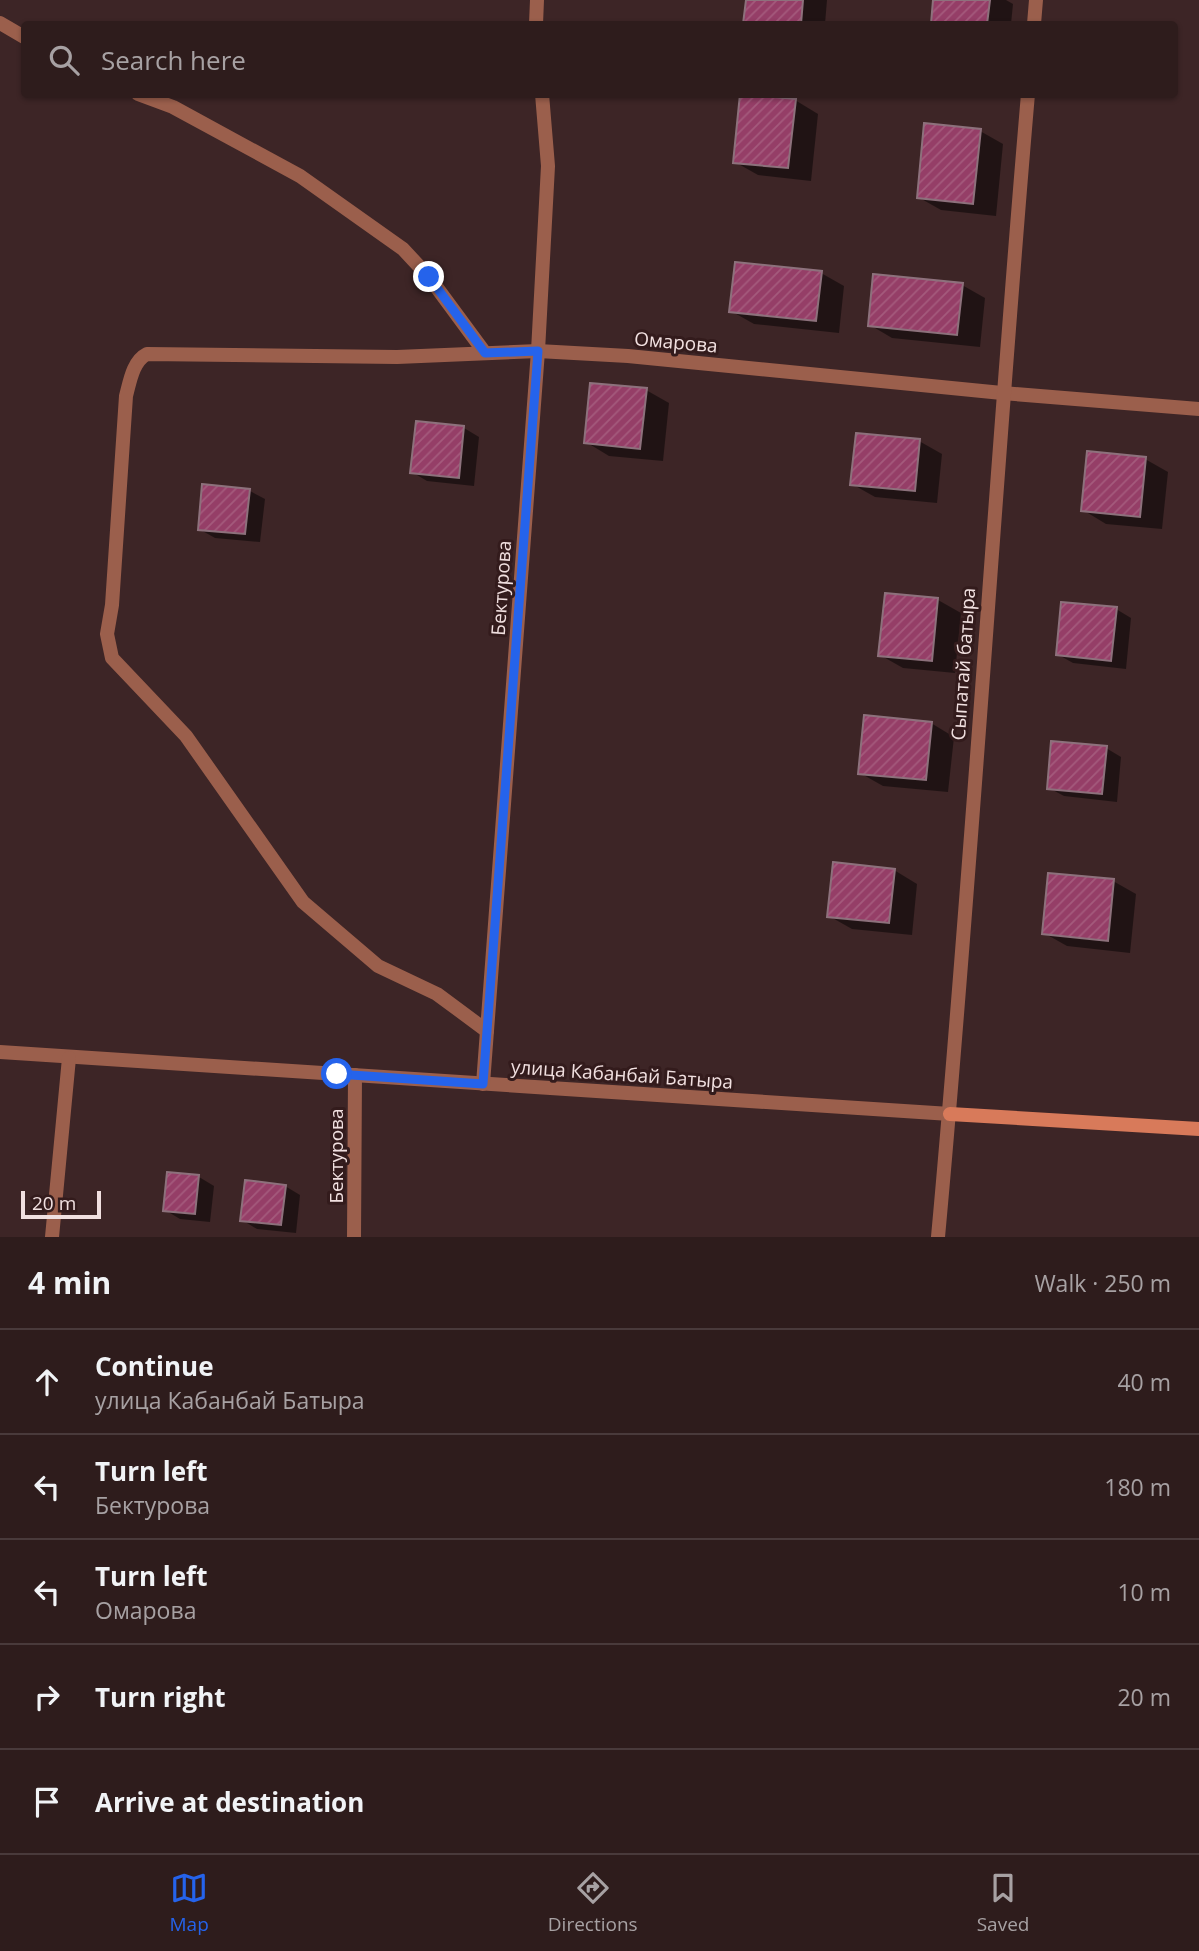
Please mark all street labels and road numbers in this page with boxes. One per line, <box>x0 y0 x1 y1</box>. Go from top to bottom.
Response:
street label: Омарова <box>633 325 719 359</box>
street label: Бектурова <box>485 540 517 636</box>
street label: Сыпатай батыра <box>945 587 981 741</box>
street label: улица Кабанбай Батыра <box>510 1053 734 1095</box>
street label: Бектурова <box>323 1108 349 1204</box>

